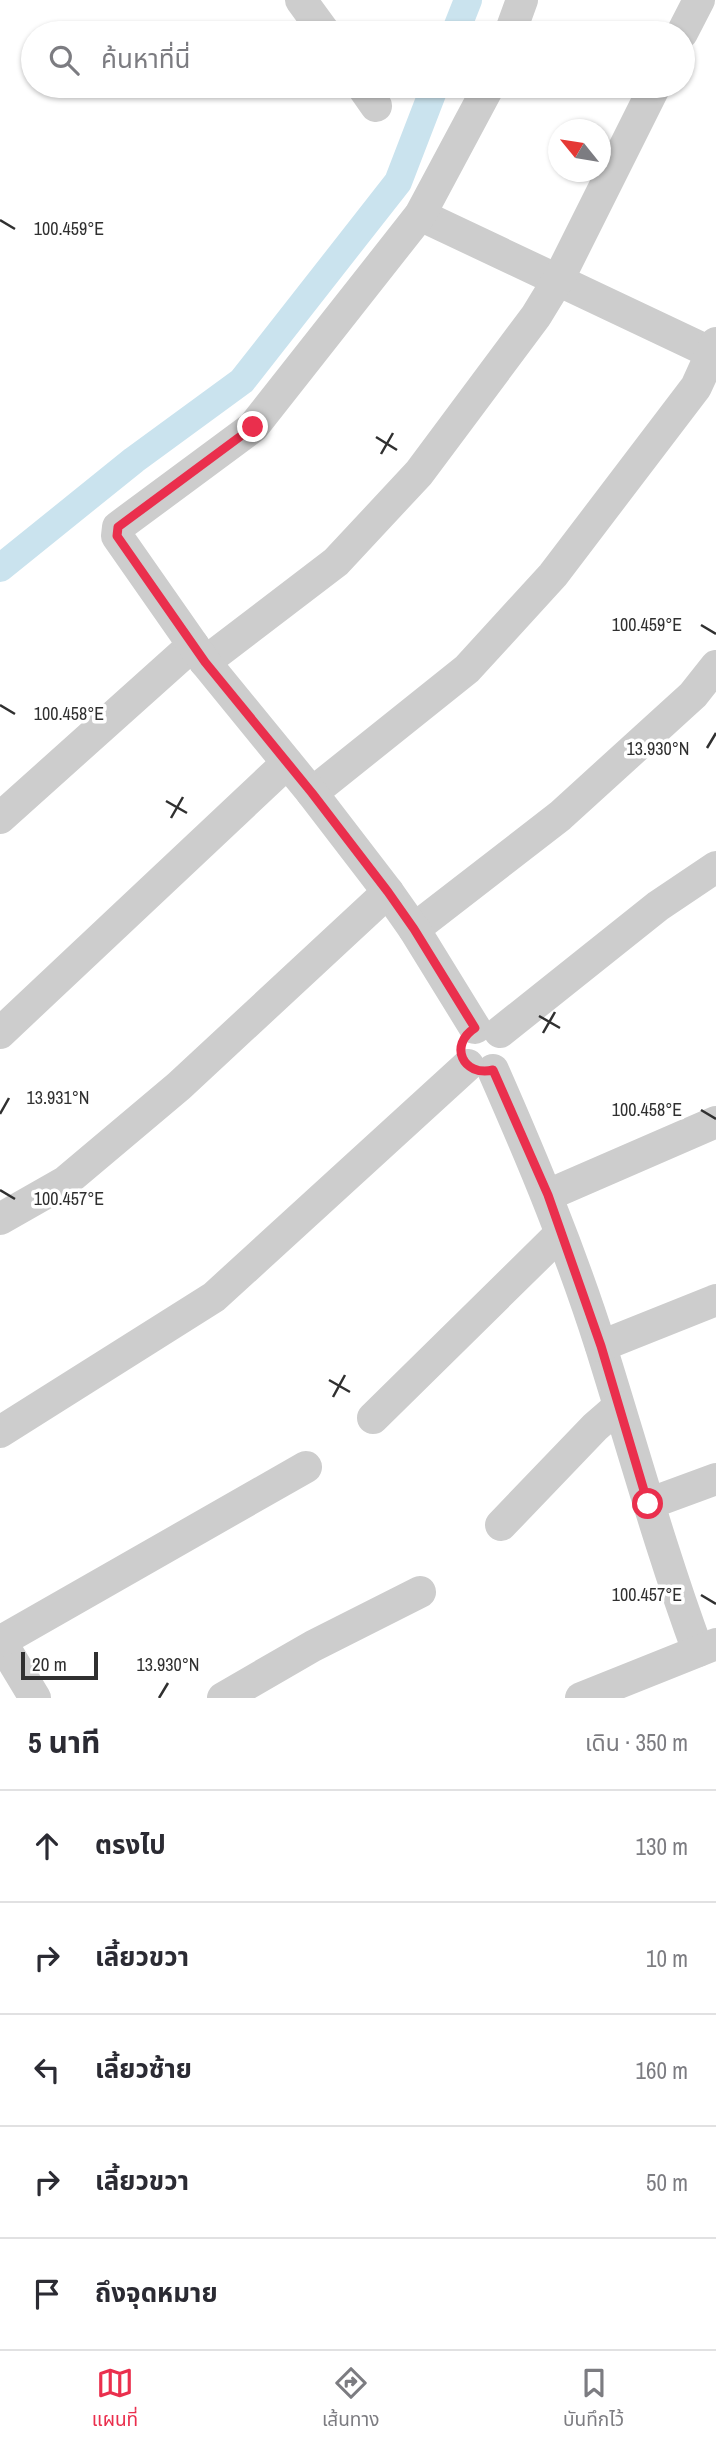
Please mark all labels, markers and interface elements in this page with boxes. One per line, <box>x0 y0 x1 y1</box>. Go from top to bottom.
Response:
search box <box>21 21 695 98</box>
icon: search <box>45 41 83 79</box>
text: ค้นหาที่นี่ <box>101 41 191 76</box>
north arrow <box>548 119 611 182</box>
text: 100.459°E <box>34 216 104 241</box>
route end <box>237 411 268 442</box>
text: 100.459°E <box>612 612 682 637</box>
text: 100.458°E <box>34 701 104 726</box>
text: 13.930°N <box>627 736 690 761</box>
text: 13.931°N <box>27 1085 90 1110</box>
text: 100.458°E <box>612 1097 682 1122</box>
text: 100.457°E <box>34 1186 104 1211</box>
route start <box>632 1488 663 1519</box>
text: 100.457°E <box>612 1582 682 1607</box>
scale bar <box>21 1649 98 1681</box>
text: 20 m <box>32 1651 67 1677</box>
text: 13.930°N <box>137 1652 200 1677</box>
text: 5 นาที <box>28 1722 100 1762</box>
text: เดิน · 350 m <box>585 1727 688 1758</box>
icon: ahead <box>28 1827 66 1865</box>
text: ตรงไป <box>95 1827 166 1862</box>
text: 130 m <box>636 1831 688 1862</box>
icon: right <box>28 1939 66 1977</box>
text: เลี้ยวขวา <box>95 1939 189 1974</box>
text: 10 m <box>646 1943 688 1974</box>
icon: left <box>28 2051 66 2089</box>
text: เลี้ยวซ้าย <box>95 2051 192 2086</box>
text: 160 m <box>636 2055 688 2086</box>
icon: right <box>28 2163 66 2201</box>
text: เลี้ยวขวา <box>95 2163 189 2198</box>
text: 50 m <box>646 2167 688 2198</box>
icon: arrive <box>28 2275 66 2313</box>
text: ถึงจุดหมาย <box>95 2275 218 2310</box>
tab: แผนที่ <box>92 2364 138 2435</box>
tab: เส้นทาง <box>322 2364 379 2435</box>
tab: บันทึกไว้ <box>563 2364 624 2435</box>

